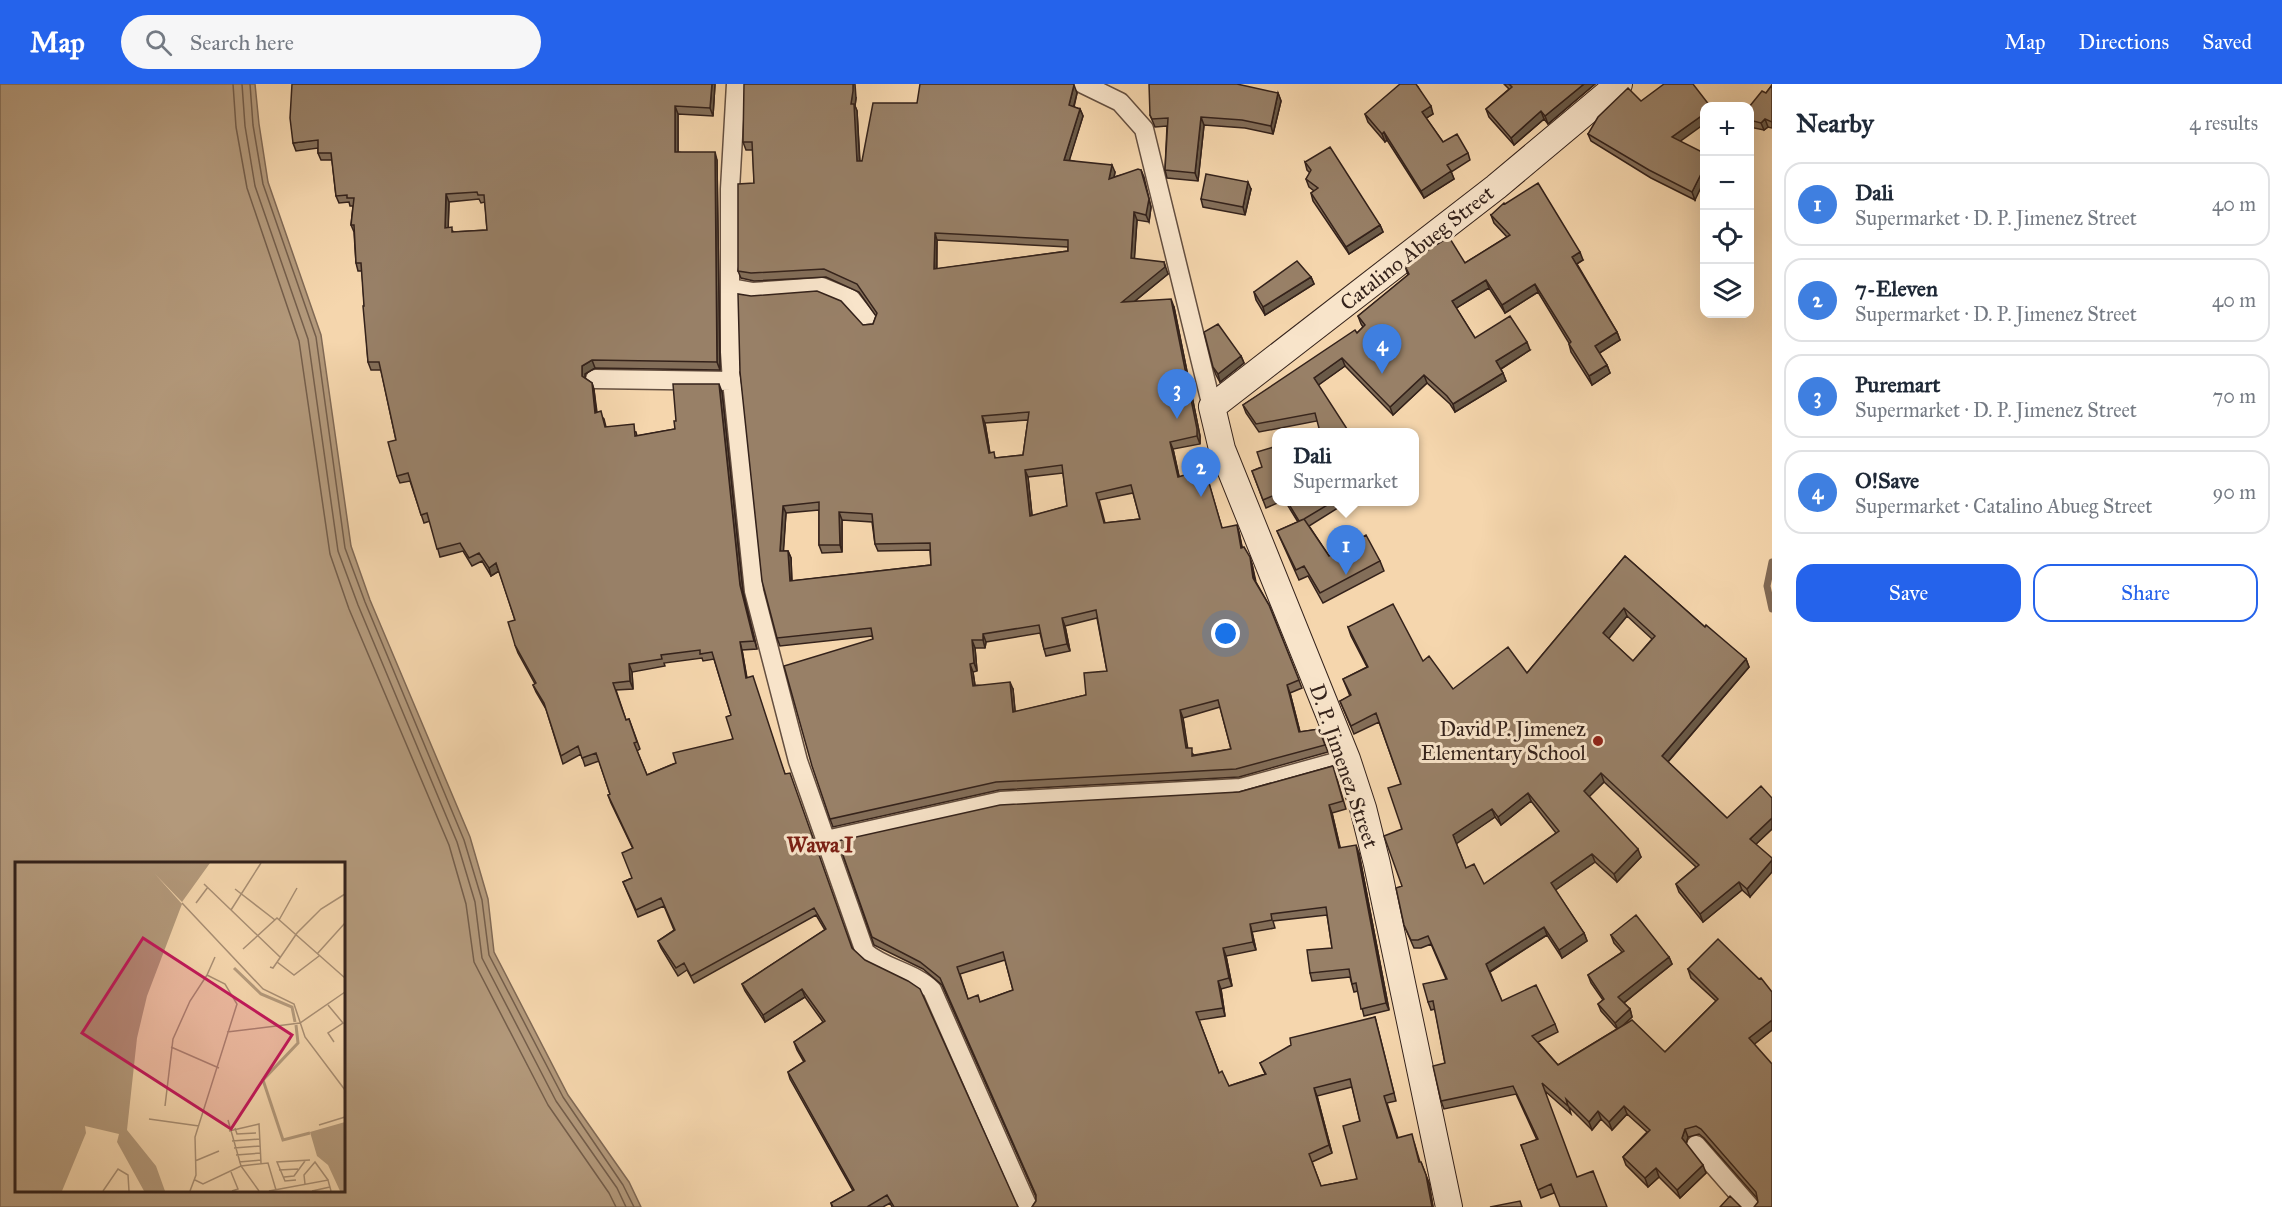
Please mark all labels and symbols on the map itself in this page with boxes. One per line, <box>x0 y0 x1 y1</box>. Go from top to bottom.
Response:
street label: Catalino Abueg Street <box>1335 179 1500 316</box>
pin: 4 <box>1362 324 1402 374</box>
pin: 3 <box>1158 370 1196 419</box>
pin: 2 <box>1182 448 1220 497</box>
pin: 1 <box>1326 526 1366 575</box>
your location <box>1211 619 1240 648</box>
street label: D. P. Jimenez Street <box>1304 680 1384 852</box>
place label: David P. Jimenez Elementary School <box>1421 716 1586 766</box>
marker: David P. Jimenez Elementary School <box>1591 734 1605 748</box>
district label: Wawa I <box>787 831 854 858</box>
inset map <box>15 862 345 1192</box>

